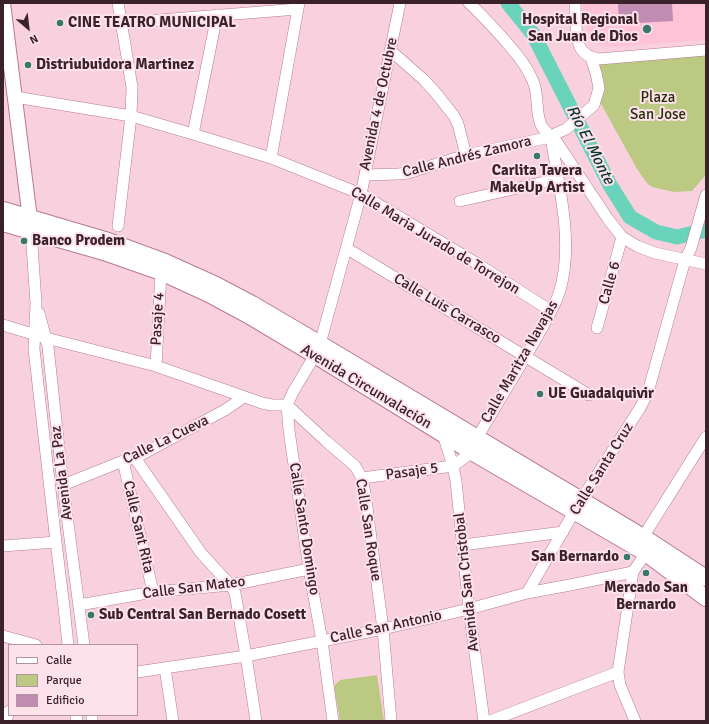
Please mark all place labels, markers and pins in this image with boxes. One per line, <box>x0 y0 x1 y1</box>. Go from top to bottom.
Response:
place label: Hospital Regional San Juan de Dios <box>522 11 638 46</box>
place label: CINE TEATRO MUNICIPAL <box>68 14 236 32</box>
marker: CINE TEATRO MUNICIPAL <box>55 18 65 28</box>
marker: Hospital Regional San Juan de Dios <box>641 23 653 35</box>
place label: Distriubuidora Martinez <box>36 56 194 74</box>
marker: Distriubuidora Martinez <box>23 60 33 70</box>
marker: Carlita Tavera MakeUp Artist <box>532 151 542 161</box>
place label: Carlita Tavera MakeUp Artist <box>489 162 585 197</box>
place label: Banco Prodem <box>32 232 125 250</box>
marker: Banco Prodem <box>19 236 29 246</box>
place label: UE Guadalquivir <box>548 385 654 403</box>
marker: UE Guadalquivir <box>535 389 545 399</box>
place label: San Bernardo <box>531 548 619 566</box>
marker: San Bernardo <box>622 552 632 562</box>
marker: Mercado San Bernardo <box>641 568 651 578</box>
place label: Mercado San Bernardo <box>604 579 688 614</box>
place label: Sub Central San Bernado Cosett <box>99 606 306 624</box>
marker: Sub Central San Bernado Cosett <box>86 610 96 620</box>

